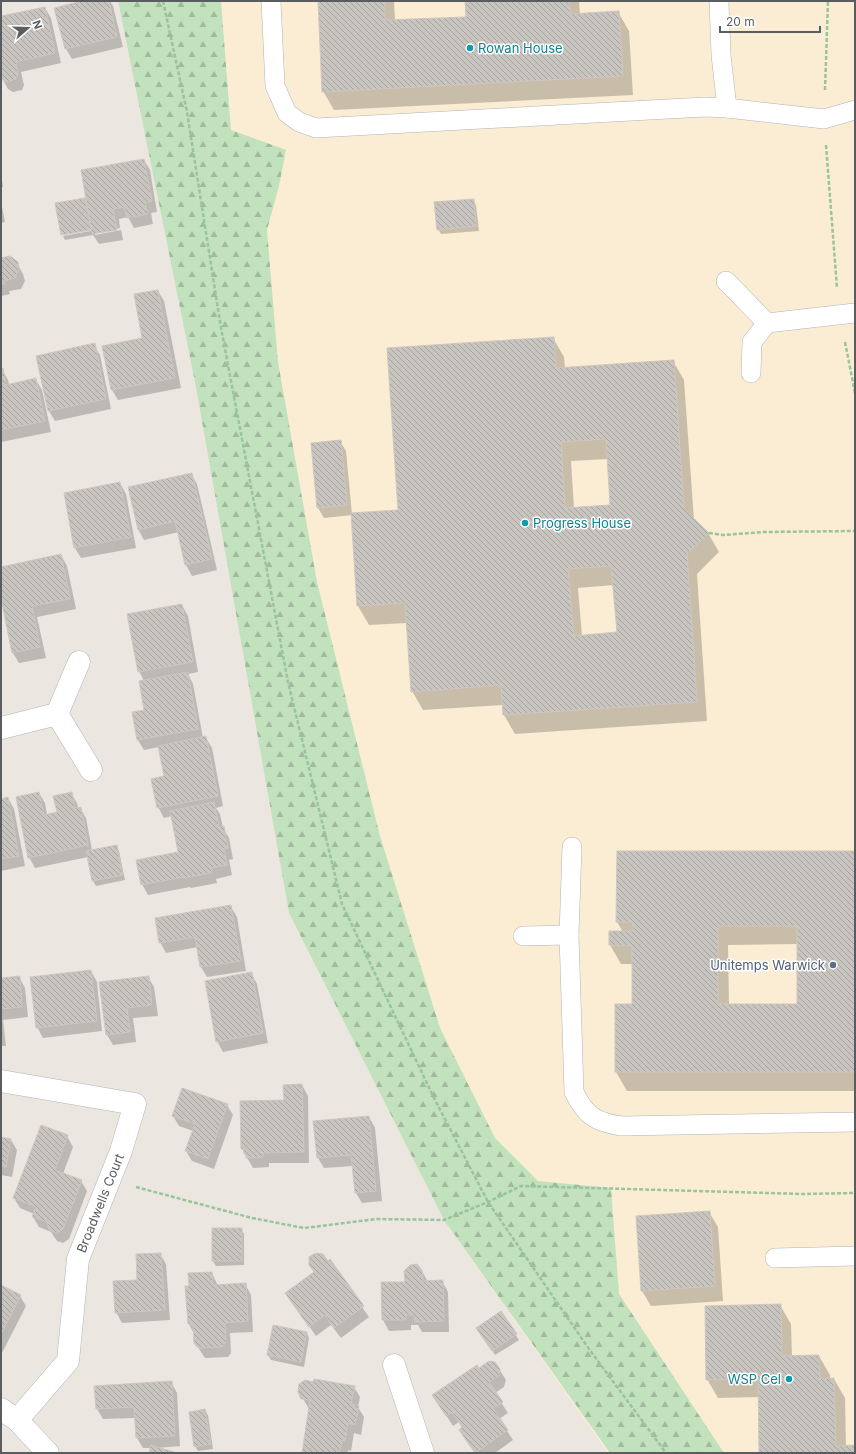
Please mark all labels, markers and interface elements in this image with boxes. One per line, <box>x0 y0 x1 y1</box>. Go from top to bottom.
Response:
north arrow <box>8 8 48 48</box>
scale bar <box>720 8 820 34</box>
text: 20 m <box>726 14 755 29</box>
text: N <box>29 18 45 31</box>
place label: Rowan House <box>478 40 563 56</box>
marker: Rowan House <box>465 43 475 53</box>
place label: Progress House <box>533 515 631 531</box>
marker: Progress House <box>520 518 530 528</box>
place label: Unitemps Warwick <box>710 957 825 973</box>
marker: Unitemps Warwick <box>828 960 838 970</box>
street label: Broadwells Court <box>73 1151 127 1255</box>
place label: WSP Cel <box>728 1371 781 1387</box>
marker: WSP Cel <box>784 1374 794 1384</box>

